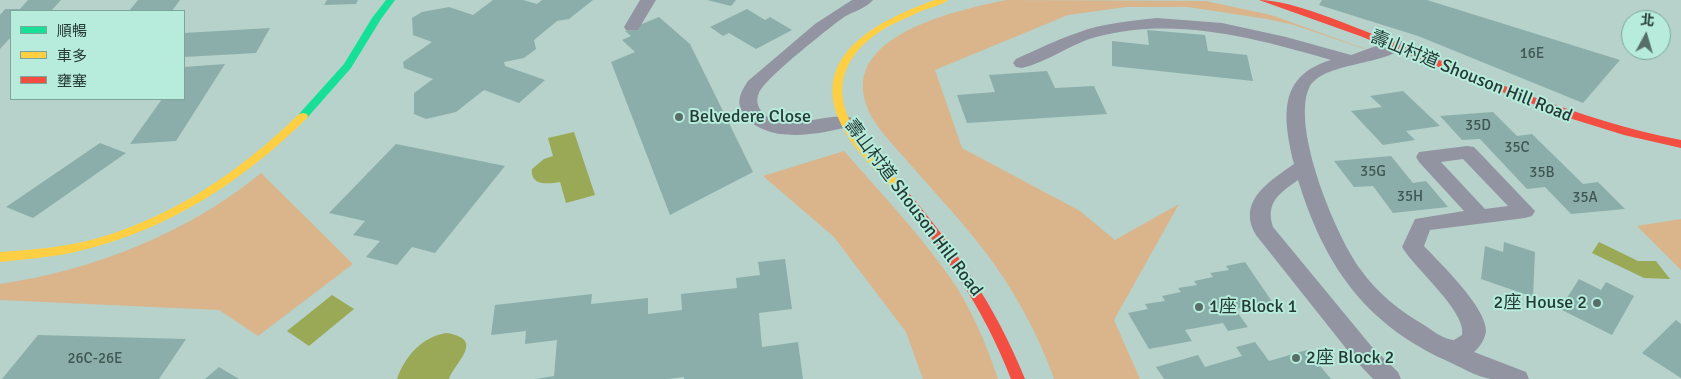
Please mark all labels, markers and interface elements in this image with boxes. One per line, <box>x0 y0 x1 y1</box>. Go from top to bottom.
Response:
legend <box>10 10 185 100</box>
north arrow <box>1621 10 1671 60</box>
text: 北 <box>1640 11 1655 30</box>
text: 順暢 <box>57 22 87 40</box>
street label: 壽山村道 Shouson Hill Road <box>1367 27 1575 127</box>
house number: 16E <box>1520 45 1544 63</box>
text: 車多 <box>57 47 87 65</box>
text: 壅塞 <box>57 72 87 90</box>
place label: Belvedere Close <box>689 106 811 128</box>
marker: Belvedere Close <box>673 111 685 123</box>
street label: 壽山村道 Shouson Hill Road <box>839 115 987 301</box>
house number: 35D <box>1465 117 1491 135</box>
house number: 35C <box>1504 139 1530 157</box>
house number: 35G <box>1360 163 1386 181</box>
house number: 35B <box>1529 164 1555 182</box>
house number: 35H <box>1397 188 1423 206</box>
house number: 35A <box>1572 189 1598 207</box>
place label: 2座 House 2 <box>1493 292 1587 314</box>
place label: 1座 Block 1 <box>1209 296 1297 318</box>
marker: 2座 House 2 <box>1591 297 1603 309</box>
marker: 1座 Block 1 <box>1193 301 1205 313</box>
place label: 2座 Block 2 <box>1306 347 1394 369</box>
house number: 26C-26E <box>67 350 123 368</box>
marker: 2座 Block 2 <box>1290 352 1302 364</box>

